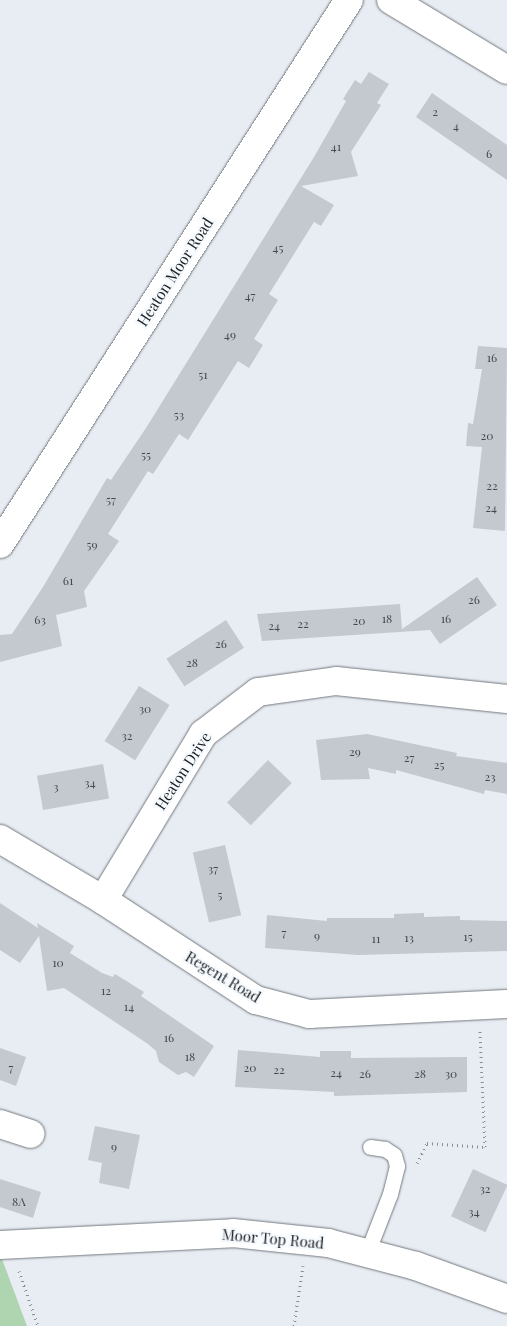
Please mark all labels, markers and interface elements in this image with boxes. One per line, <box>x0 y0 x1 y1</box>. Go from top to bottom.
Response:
house number: 2 <box>432 105 438 119</box>
house number: 4 <box>453 119 459 133</box>
house number: 41 <box>331 140 341 154</box>
house number: 6 <box>486 147 492 161</box>
street label: Heaton Moor Road <box>133 214 217 330</box>
house number: 45 <box>273 241 283 255</box>
house number: 47 <box>245 289 255 303</box>
house number: 49 <box>224 328 236 342</box>
house number: 16 <box>487 351 497 365</box>
house number: 51 <box>198 368 208 382</box>
house number: 53 <box>174 408 184 422</box>
house number: 20 <box>481 429 493 443</box>
house number: 55 <box>141 448 151 462</box>
house number: 22 <box>486 479 498 493</box>
house number: 57 <box>106 493 116 507</box>
house number: 24 <box>485 501 497 515</box>
house number: 59 <box>86 538 98 552</box>
house number: 61 <box>63 574 73 588</box>
house number: 26 <box>468 593 480 607</box>
house number: 18 <box>382 612 392 626</box>
house number: 16 <box>441 612 451 626</box>
house number: 63 <box>34 613 46 627</box>
house number: 20 <box>353 614 365 628</box>
house number: 22 <box>297 617 309 631</box>
house number: 24 <box>268 619 280 633</box>
house number: 26 <box>215 637 227 651</box>
house number: 28 <box>186 656 198 670</box>
house number: 30 <box>139 702 151 716</box>
house number: 32 <box>121 729 133 743</box>
street label: Heaton Drive <box>151 729 215 813</box>
house number: 29 <box>349 745 361 759</box>
house number: 27 <box>404 751 414 765</box>
house number: 25 <box>434 758 444 772</box>
house number: 23 <box>484 770 496 784</box>
house number: 34 <box>84 776 96 790</box>
house number: 3 <box>53 780 59 794</box>
house number: 37 <box>208 862 218 876</box>
house number: 5 <box>218 888 222 902</box>
house number: 7 <box>282 926 286 940</box>
house number: 9 <box>314 929 320 943</box>
house number: 15 <box>463 930 473 944</box>
house number: 13 <box>404 931 414 945</box>
house number: 11 <box>372 932 380 946</box>
street label: Regent Road <box>182 947 264 1007</box>
house number: 10 <box>52 956 64 970</box>
house number: 12 <box>101 984 111 998</box>
house number: 14 <box>124 1000 134 1014</box>
house number: 16 <box>164 1031 174 1045</box>
house number: 18 <box>185 1050 195 1064</box>
house number: 7 <box>9 1061 13 1075</box>
house number: 20 <box>244 1061 256 1075</box>
house number: 22 <box>273 1063 285 1077</box>
house number: 24 <box>330 1066 342 1080</box>
house number: 26 <box>359 1067 371 1081</box>
house number: 28 <box>414 1067 426 1081</box>
house number: 30 <box>445 1067 457 1081</box>
house number: 9 <box>111 1140 117 1154</box>
house number: 32 <box>479 1182 491 1196</box>
house number: 8A <box>12 1195 26 1209</box>
house number: 34 <box>468 1205 480 1219</box>
street label: Moor Top Road <box>221 1226 325 1252</box>

